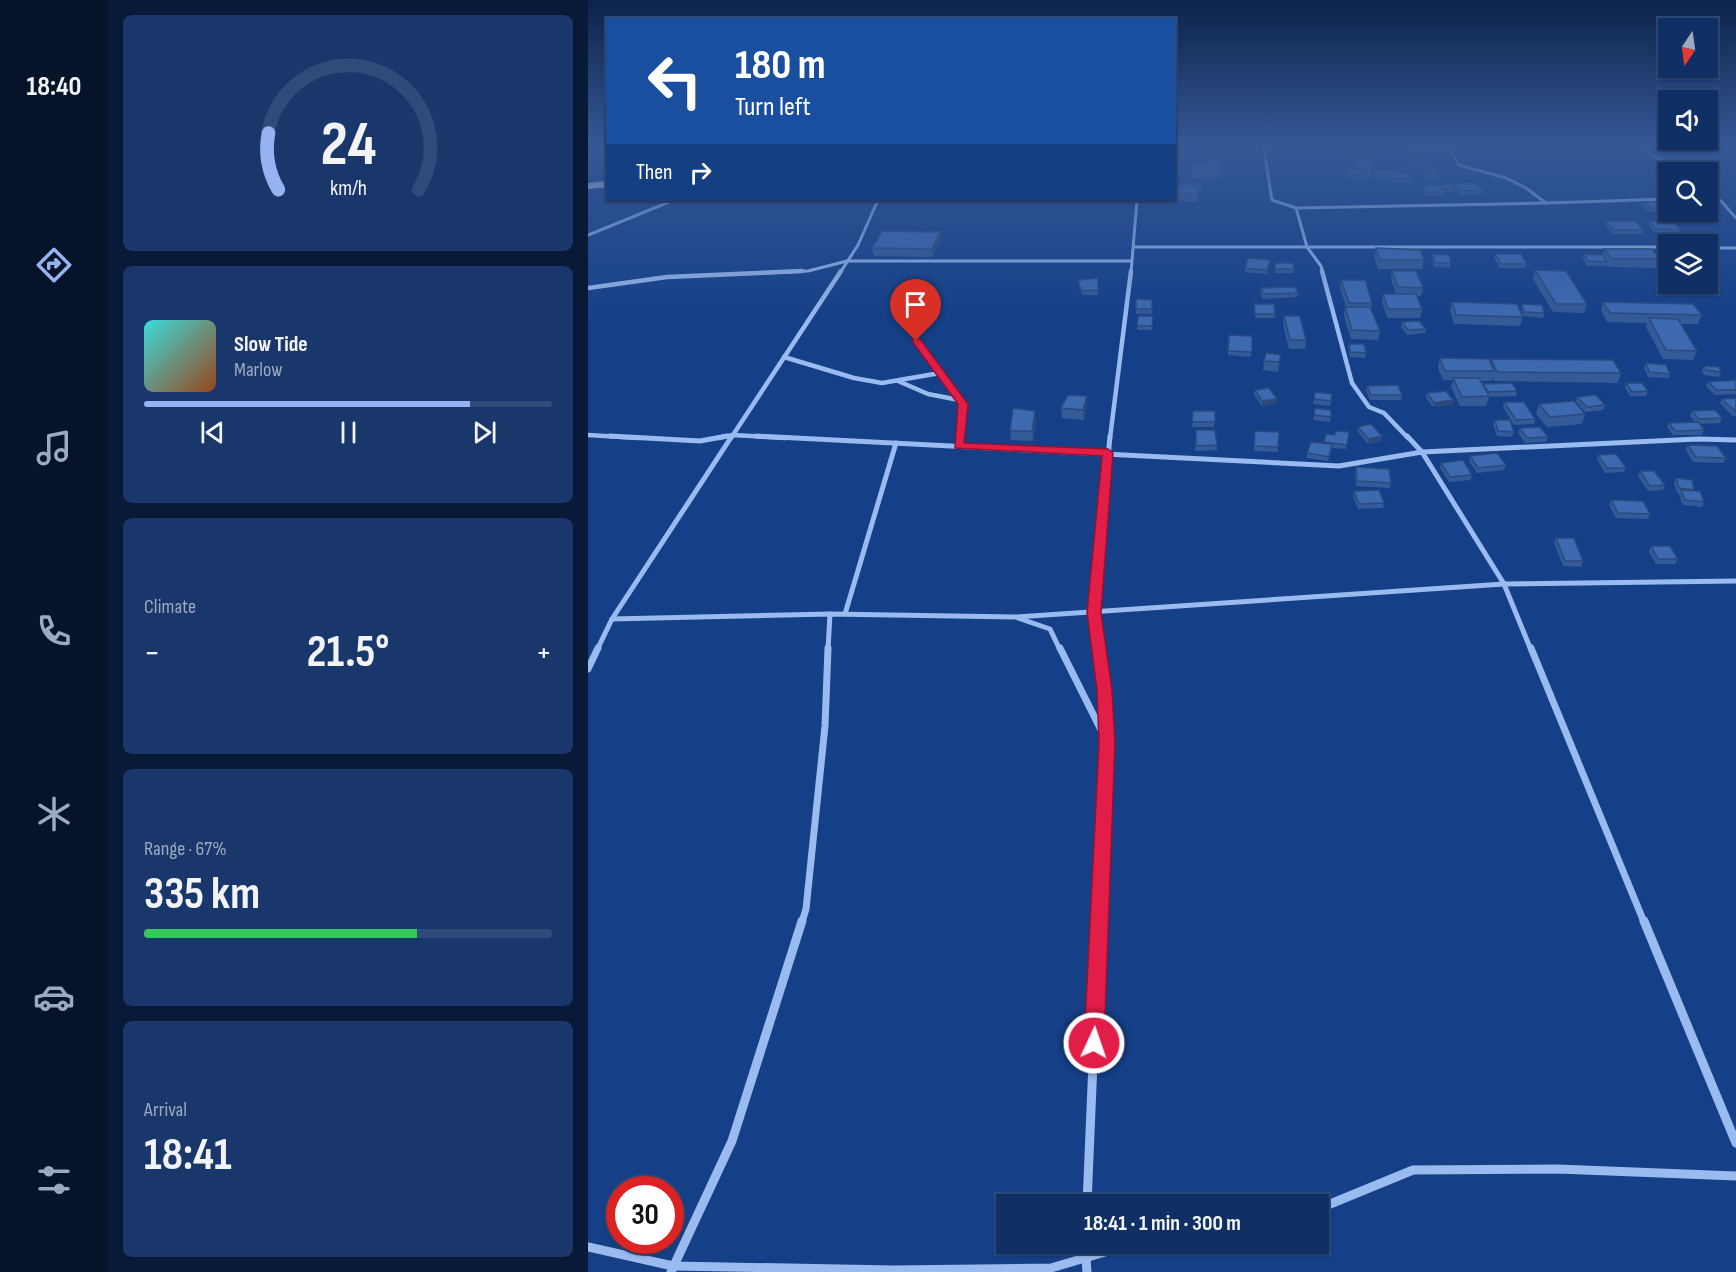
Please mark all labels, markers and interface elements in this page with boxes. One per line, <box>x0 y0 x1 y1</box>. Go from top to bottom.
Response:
north arrow <box>1658 18 1718 78</box>
map controls <box>1658 18 1718 294</box>
text: 180 m <box>735 40 826 91</box>
icon: left <box>636 42 714 120</box>
text: 18:40 <box>27 71 81 103</box>
button: sound <box>1658 90 1718 150</box>
text: Turn left <box>735 91 811 123</box>
text: 24 <box>320 108 376 183</box>
icon: right <box>684 156 717 189</box>
text: Then <box>636 159 672 186</box>
button: search <box>1658 162 1718 222</box>
text: km/h <box>329 177 367 202</box>
button: layers <box>1658 234 1718 294</box>
icon: directions <box>33 244 75 286</box>
pin <box>890 279 941 341</box>
icon: arrive <box>899 288 932 321</box>
text: Slow Tide <box>234 331 308 358</box>
text: Marlow <box>234 358 282 382</box>
icon: previous <box>196 416 229 449</box>
icon: pause <box>332 416 365 449</box>
icon: next <box>468 416 501 449</box>
icon: music <box>33 427 75 469</box>
text: Climate <box>144 595 196 619</box>
icon: phone <box>33 610 75 652</box>
text: 21.5° <box>307 625 389 680</box>
text: − <box>144 633 160 673</box>
text: + <box>536 633 552 673</box>
icon: climate <box>33 793 75 835</box>
text: Range · 67% <box>144 837 227 861</box>
text: 335 km <box>144 867 260 922</box>
icon: car <box>33 976 75 1018</box>
position arrow <box>1062 1011 1126 1075</box>
text: Arrival <box>144 1098 187 1122</box>
text: 18:41 <box>144 1128 232 1183</box>
icon: filters <box>33 1159 75 1201</box>
speed limit sign: 30 <box>606 1176 684 1254</box>
text: 18:41 · 1 min · 300 m <box>1084 1210 1241 1237</box>

